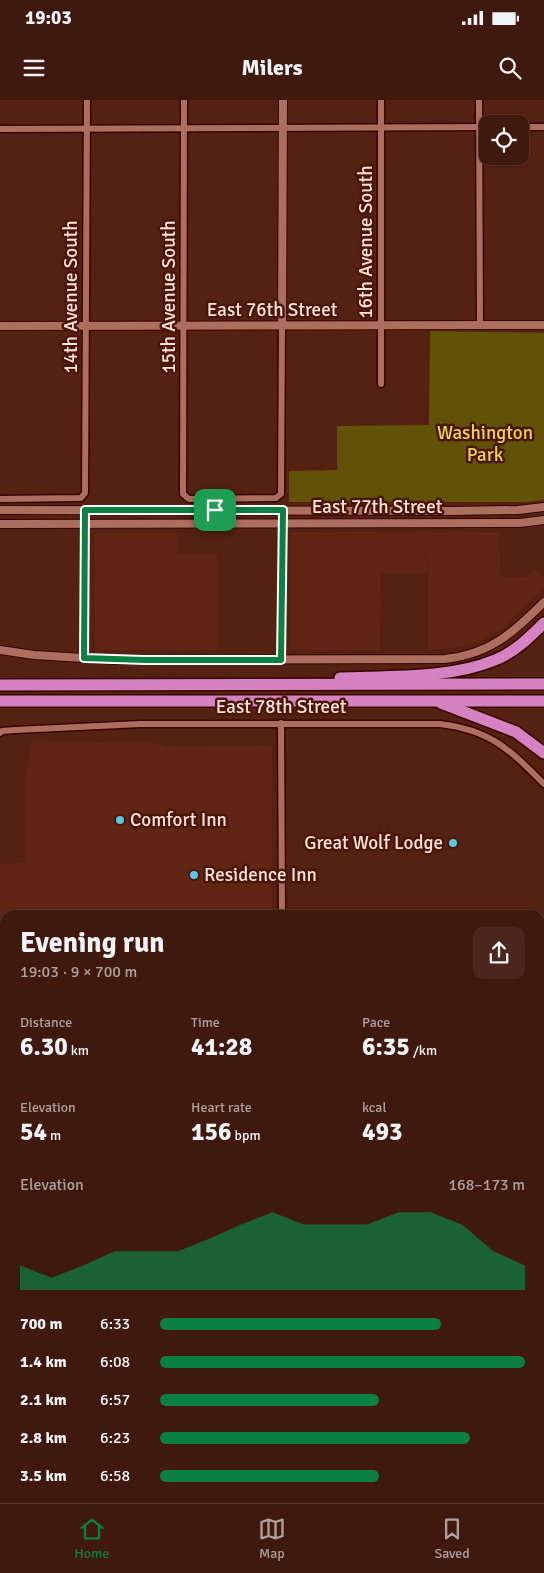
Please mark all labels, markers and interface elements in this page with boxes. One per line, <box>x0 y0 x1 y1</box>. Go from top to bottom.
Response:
text: 19:03 <box>25 6 72 30</box>
icon: menu <box>20 54 48 82</box>
text: Milers <box>242 54 302 81</box>
icon: search <box>496 54 524 82</box>
map controls <box>479 115 529 165</box>
button: locate <box>479 115 529 165</box>
street label: 16th Avenue South <box>354 165 378 319</box>
street label: 14th Avenue South <box>59 220 83 374</box>
street label: 15th Avenue South <box>157 220 181 374</box>
street label: East 76th Street <box>207 298 338 322</box>
park label: Washington Park <box>437 421 533 467</box>
pin <box>194 489 236 531</box>
street label: East 77th Street <box>312 495 443 519</box>
icon: arrive <box>201 496 229 524</box>
street label: East 78th Street <box>216 695 347 719</box>
place label: Comfort Inn <box>130 808 227 832</box>
marker: Comfort Inn <box>114 814 126 826</box>
place label: Great Wolf Lodge <box>304 831 443 855</box>
marker: Great Wolf Lodge <box>447 837 459 849</box>
place label: Residence Inn <box>204 863 317 887</box>
marker: Residence Inn <box>188 869 200 881</box>
text: Evening run <box>20 926 165 960</box>
button: share <box>473 927 525 979</box>
text: 19:03 · 9 × 700 m <box>20 962 137 982</box>
text: Distance <box>20 1014 72 1031</box>
text: Time <box>191 1014 220 1031</box>
text: Pace <box>362 1014 390 1031</box>
text: 6.30 <box>20 1031 68 1062</box>
text: 41:28 <box>191 1031 252 1062</box>
text: 6:35 <box>362 1031 410 1062</box>
text: km <box>68 1042 89 1059</box>
text: /km <box>410 1042 437 1059</box>
text: Elevation <box>20 1099 76 1116</box>
text: Heart rate <box>191 1099 252 1116</box>
text: kcal <box>362 1099 387 1116</box>
text: 54 <box>20 1116 47 1147</box>
text: 156 <box>191 1116 232 1147</box>
text: 493 <box>362 1116 403 1147</box>
text: m <box>47 1127 61 1144</box>
text: bpm <box>232 1127 261 1144</box>
text: Elevation <box>20 1175 84 1195</box>
text: 168–173 m <box>448 1175 525 1195</box>
text: 700 m <box>20 1314 62 1334</box>
text: 6:33 <box>100 1314 130 1334</box>
text: 1.4 km <box>20 1352 67 1372</box>
text: 6:08 <box>100 1352 130 1372</box>
text: 2.1 km <box>20 1390 67 1410</box>
text: 6:57 <box>100 1390 130 1410</box>
text: 2.8 km <box>20 1428 67 1448</box>
text: 6:23 <box>100 1428 130 1448</box>
text: 3.5 km <box>20 1466 67 1486</box>
text: 6:58 <box>100 1466 130 1486</box>
tab: Home <box>74 1515 109 1562</box>
tab: Map <box>258 1515 286 1562</box>
tab: Saved <box>434 1515 470 1562</box>

